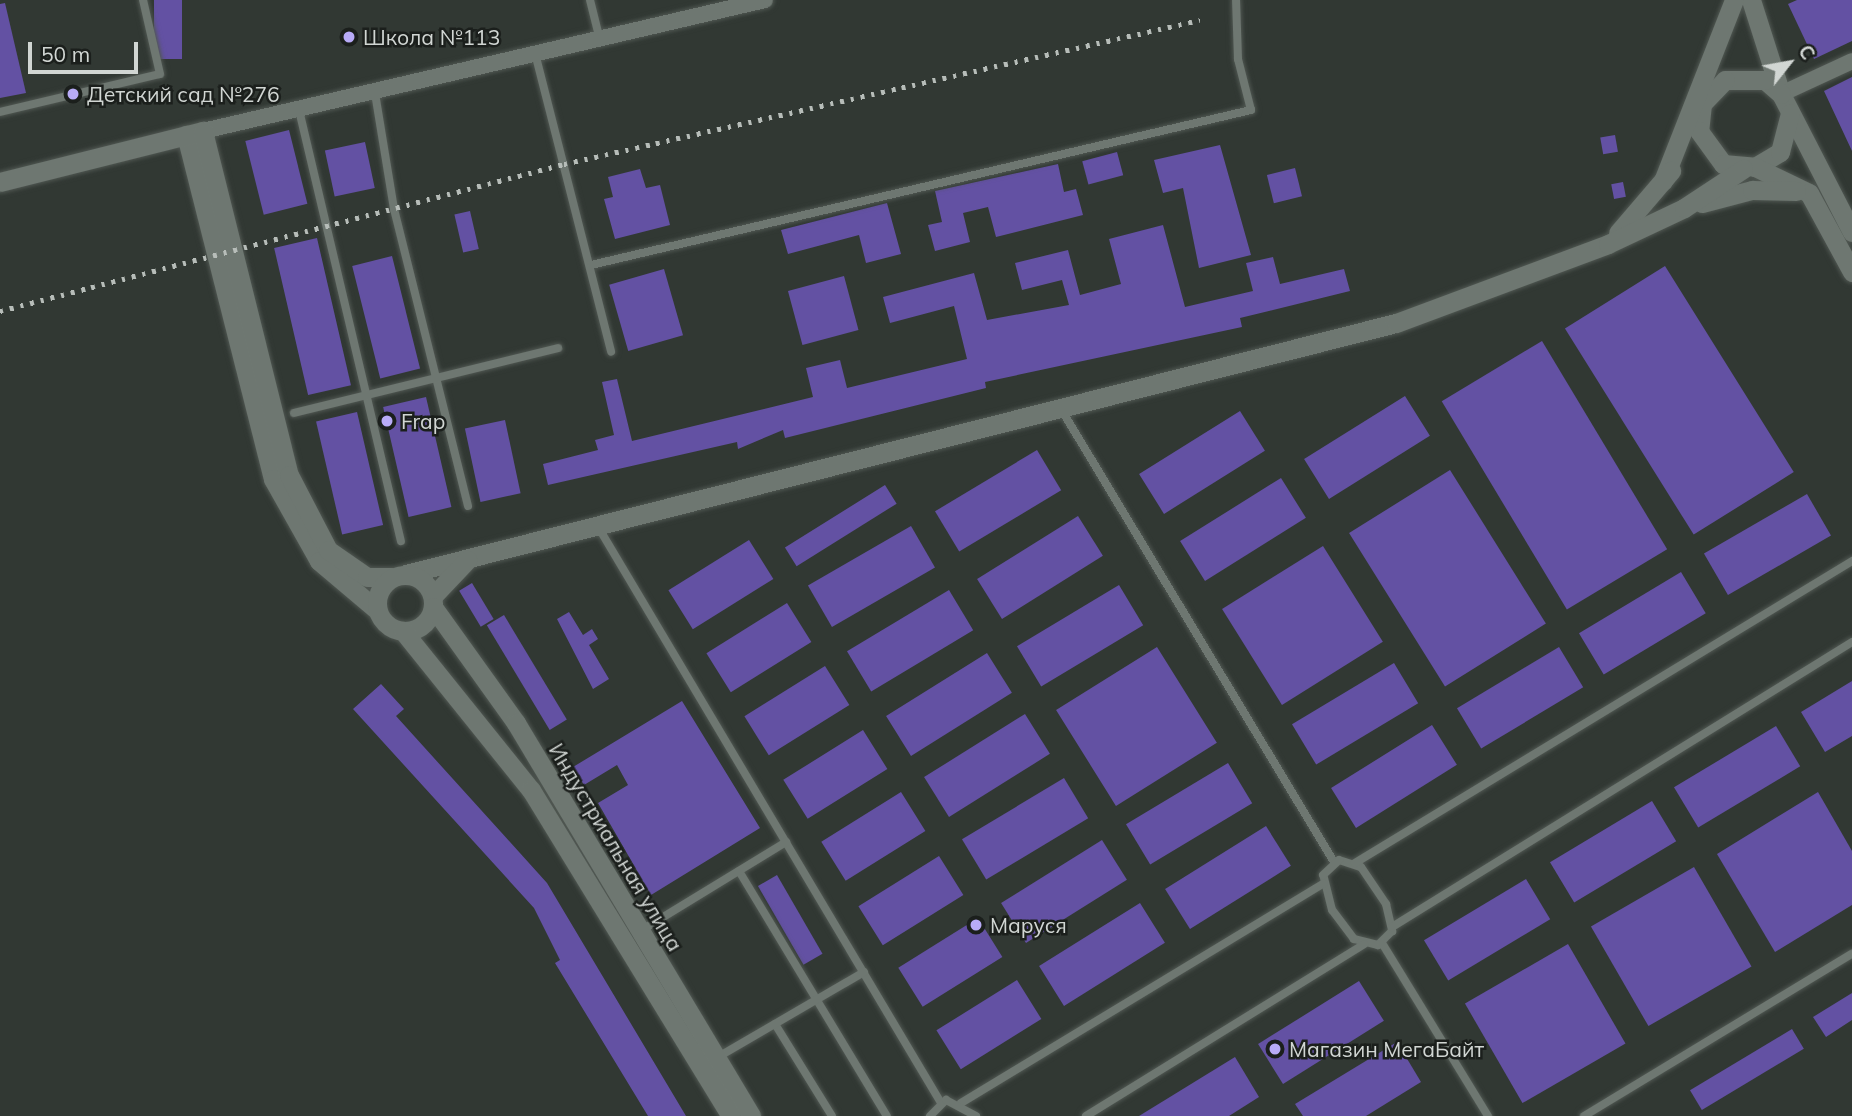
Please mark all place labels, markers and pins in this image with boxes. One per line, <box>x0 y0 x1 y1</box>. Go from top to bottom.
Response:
place label: Школа №113 <box>363 24 500 50</box>
marker: Школа №113 <box>341 29 357 45</box>
place label: Детский сад №276 <box>87 81 280 107</box>
marker: Детский сад №276 <box>65 86 81 102</box>
place label: Frap <box>401 408 445 434</box>
marker: Frap <box>379 413 395 429</box>
place label: Маруся <box>990 912 1067 938</box>
marker: Маруся <box>968 917 984 933</box>
place label: Магазин МегаБайт <box>1289 1036 1484 1062</box>
marker: Магазин МегаБайт <box>1267 1041 1283 1057</box>

